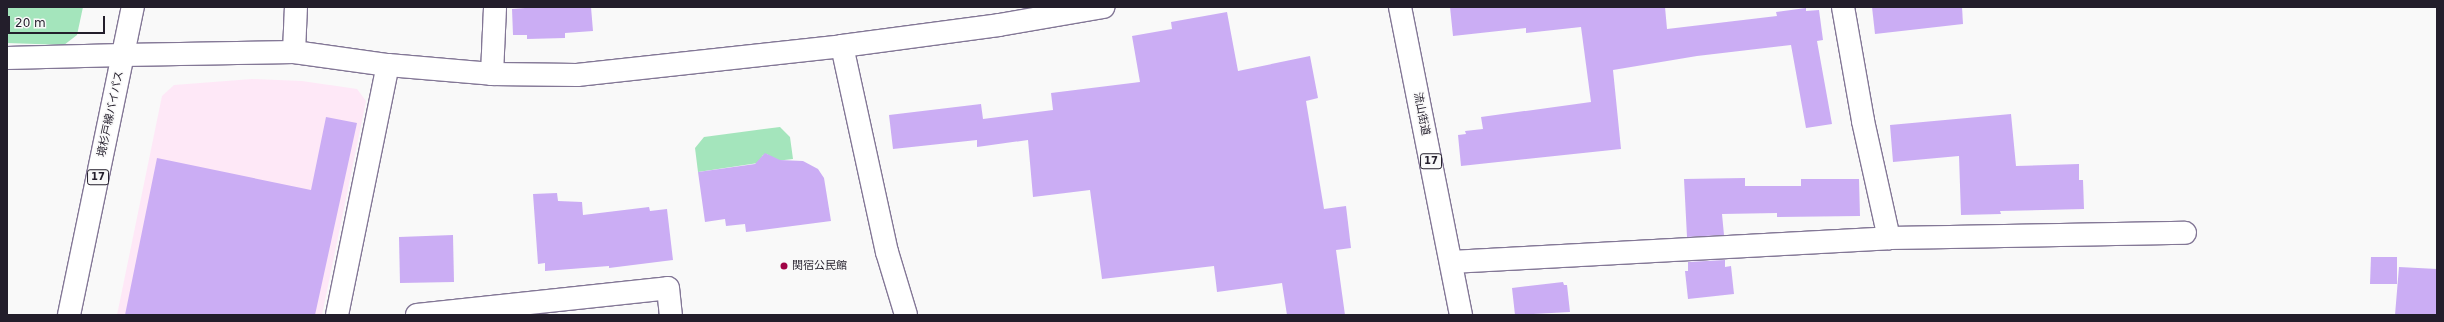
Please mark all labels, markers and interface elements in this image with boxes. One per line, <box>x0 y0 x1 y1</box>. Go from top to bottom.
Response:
scale bar <box>10 8 107 34</box>
text: 20 m <box>15 16 46 30</box>
street label: 境杉戸線バイパス <box>95 70 127 158</box>
street label: 流山街道 <box>1410 91 1432 137</box>
road number: 17 <box>1420 153 1442 169</box>
road number: 17 <box>87 169 109 185</box>
place label: 関宿公民館 <box>792 259 847 273</box>
marker: 関宿公民館 <box>779 261 789 271</box>

